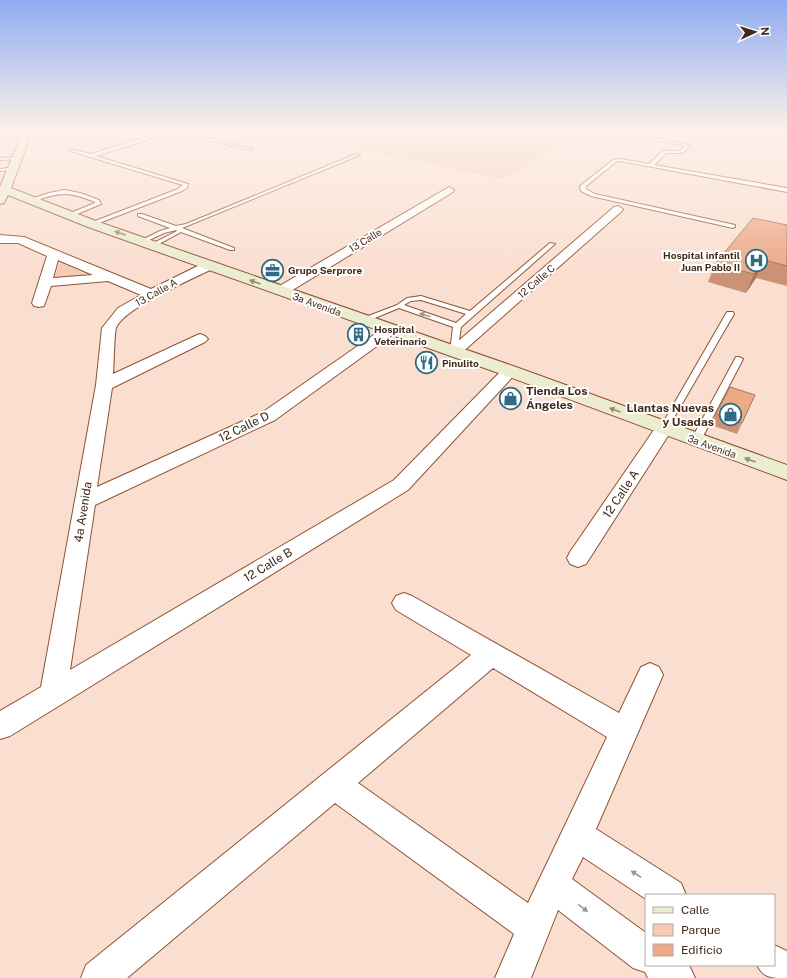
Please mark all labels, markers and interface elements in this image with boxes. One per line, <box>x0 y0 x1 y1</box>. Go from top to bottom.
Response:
north arrow <box>735 12 775 52</box>
text: N <box>759 27 771 36</box>
street label: 13 Calle <box>346 225 384 255</box>
one-way arrow <box>113 230 125 236</box>
hospital icon: Hospital infantil Juan Pablo II <box>743 248 769 274</box>
place label: Hospital infantil Juan Pablo II <box>663 249 740 273</box>
office icon: Grupo Serprore <box>260 257 286 283</box>
street label: 12 Calle C <box>515 262 557 300</box>
place label: Grupo Serprore <box>288 264 363 276</box>
street label: 13 Calle A <box>133 276 179 308</box>
one-way arrow <box>249 278 261 284</box>
street label: 3a Avenida <box>291 290 343 318</box>
one-way arrow <box>419 312 431 318</box>
building icon: Hospital Veterinario <box>345 322 371 348</box>
place label: Hospital Veterinario <box>374 323 427 347</box>
restaurant icon: Pinulito <box>413 350 439 376</box>
place label: Pinulito <box>442 357 479 369</box>
place label: Tienda Los Ángeles <box>526 384 587 412</box>
shop icon: Tienda Los Ángeles <box>497 385 523 411</box>
place label: Llantas Nuevas y Usadas <box>626 401 714 429</box>
shop icon: Llantas Nuevas y Usadas <box>717 402 743 428</box>
one-way arrow <box>609 407 621 413</box>
street label: 12 Calle D <box>216 409 272 445</box>
street label: 3a Avenida <box>686 432 738 460</box>
one-way arrow <box>744 456 756 462</box>
street label: 12 Calle A <box>600 467 642 521</box>
street label: 4a Avenida <box>71 481 95 543</box>
street label: 12 Calle B <box>241 545 295 585</box>
one-way arrow <box>630 870 642 877</box>
legend <box>645 894 775 966</box>
text: Calle <box>681 903 710 917</box>
one-way arrow <box>578 904 589 912</box>
text: Parque <box>681 923 721 937</box>
text: Edificio <box>681 943 723 957</box>

